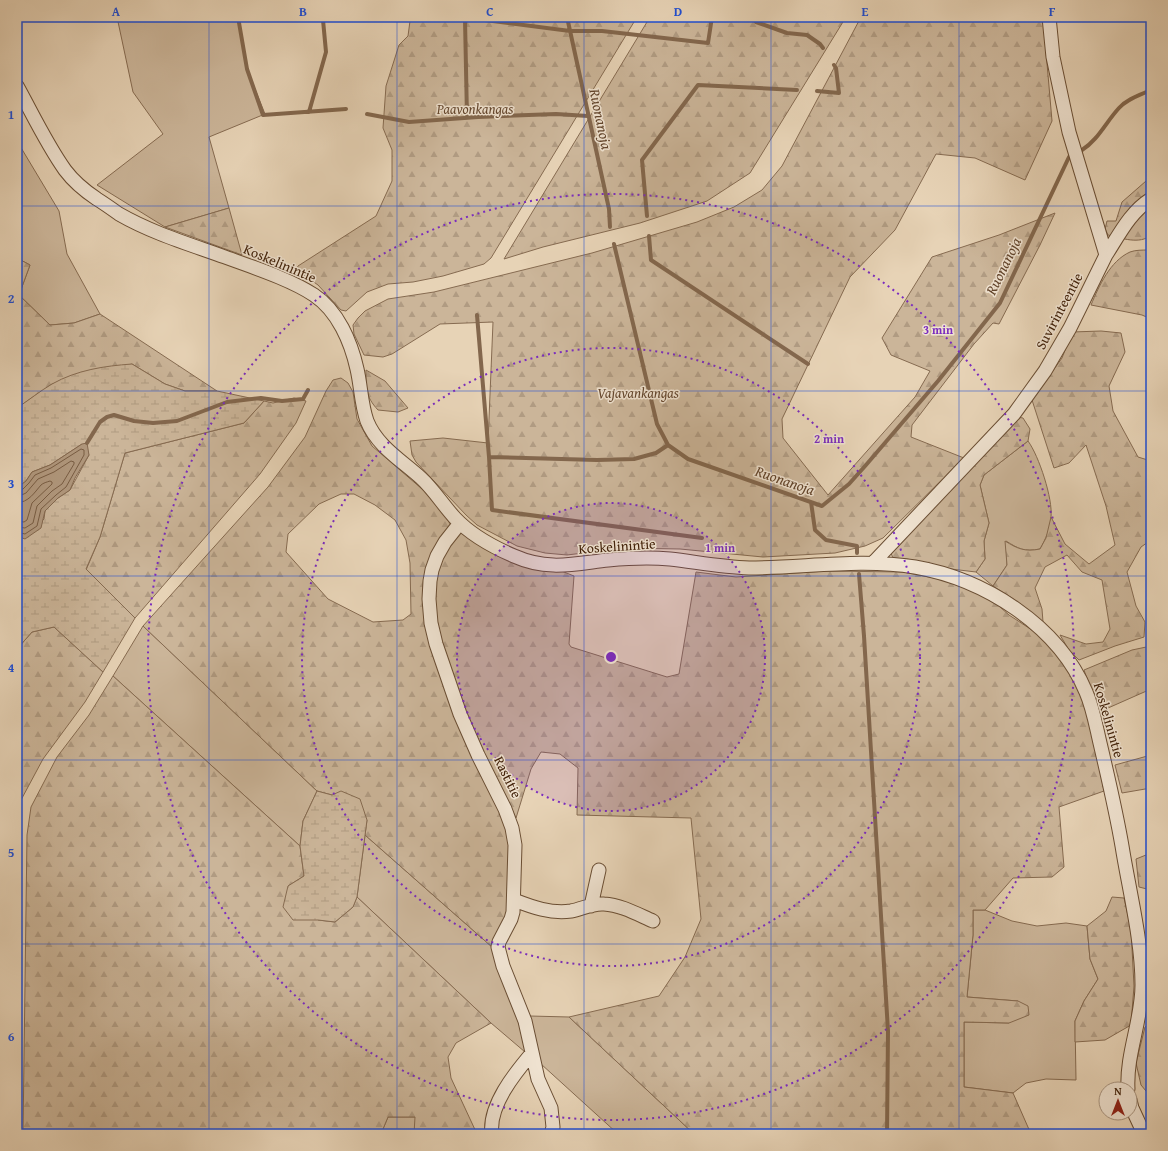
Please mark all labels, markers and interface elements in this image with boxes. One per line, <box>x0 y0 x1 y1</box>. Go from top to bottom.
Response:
text: A <box>112 2 121 21</box>
text: B <box>299 2 307 21</box>
text: C <box>486 2 494 21</box>
text: D <box>674 2 682 21</box>
text: E <box>862 2 869 21</box>
text: F <box>1049 2 1056 21</box>
water label: Ruonanoja <box>584 86 618 151</box>
park label: Paavonkangas <box>436 99 513 119</box>
text: 1 <box>8 105 14 124</box>
water label: Ruonanoja <box>980 234 1026 299</box>
street label: Koskelinintie <box>240 239 320 287</box>
street label: Suvirinteentie <box>1030 269 1088 353</box>
text: 2 <box>8 289 15 308</box>
text: 3 min <box>923 321 953 338</box>
park label: Vajavankangas <box>597 383 679 403</box>
text: 2 min <box>814 430 844 447</box>
water label: Ruonanoja <box>752 460 818 500</box>
text: 3 <box>8 474 14 493</box>
street label: Koskelinintie <box>578 533 657 559</box>
text: 1 min <box>705 539 735 556</box>
centre of rings <box>604 650 618 664</box>
text: 4 <box>8 658 15 677</box>
street label: Koskelinintie <box>1089 680 1129 760</box>
street label: Rastitie <box>489 753 527 802</box>
text: 5 <box>8 843 15 862</box>
text: 6 <box>8 1027 15 1046</box>
north arrow <box>1098 1081 1138 1121</box>
text: N <box>1114 1083 1122 1099</box>

